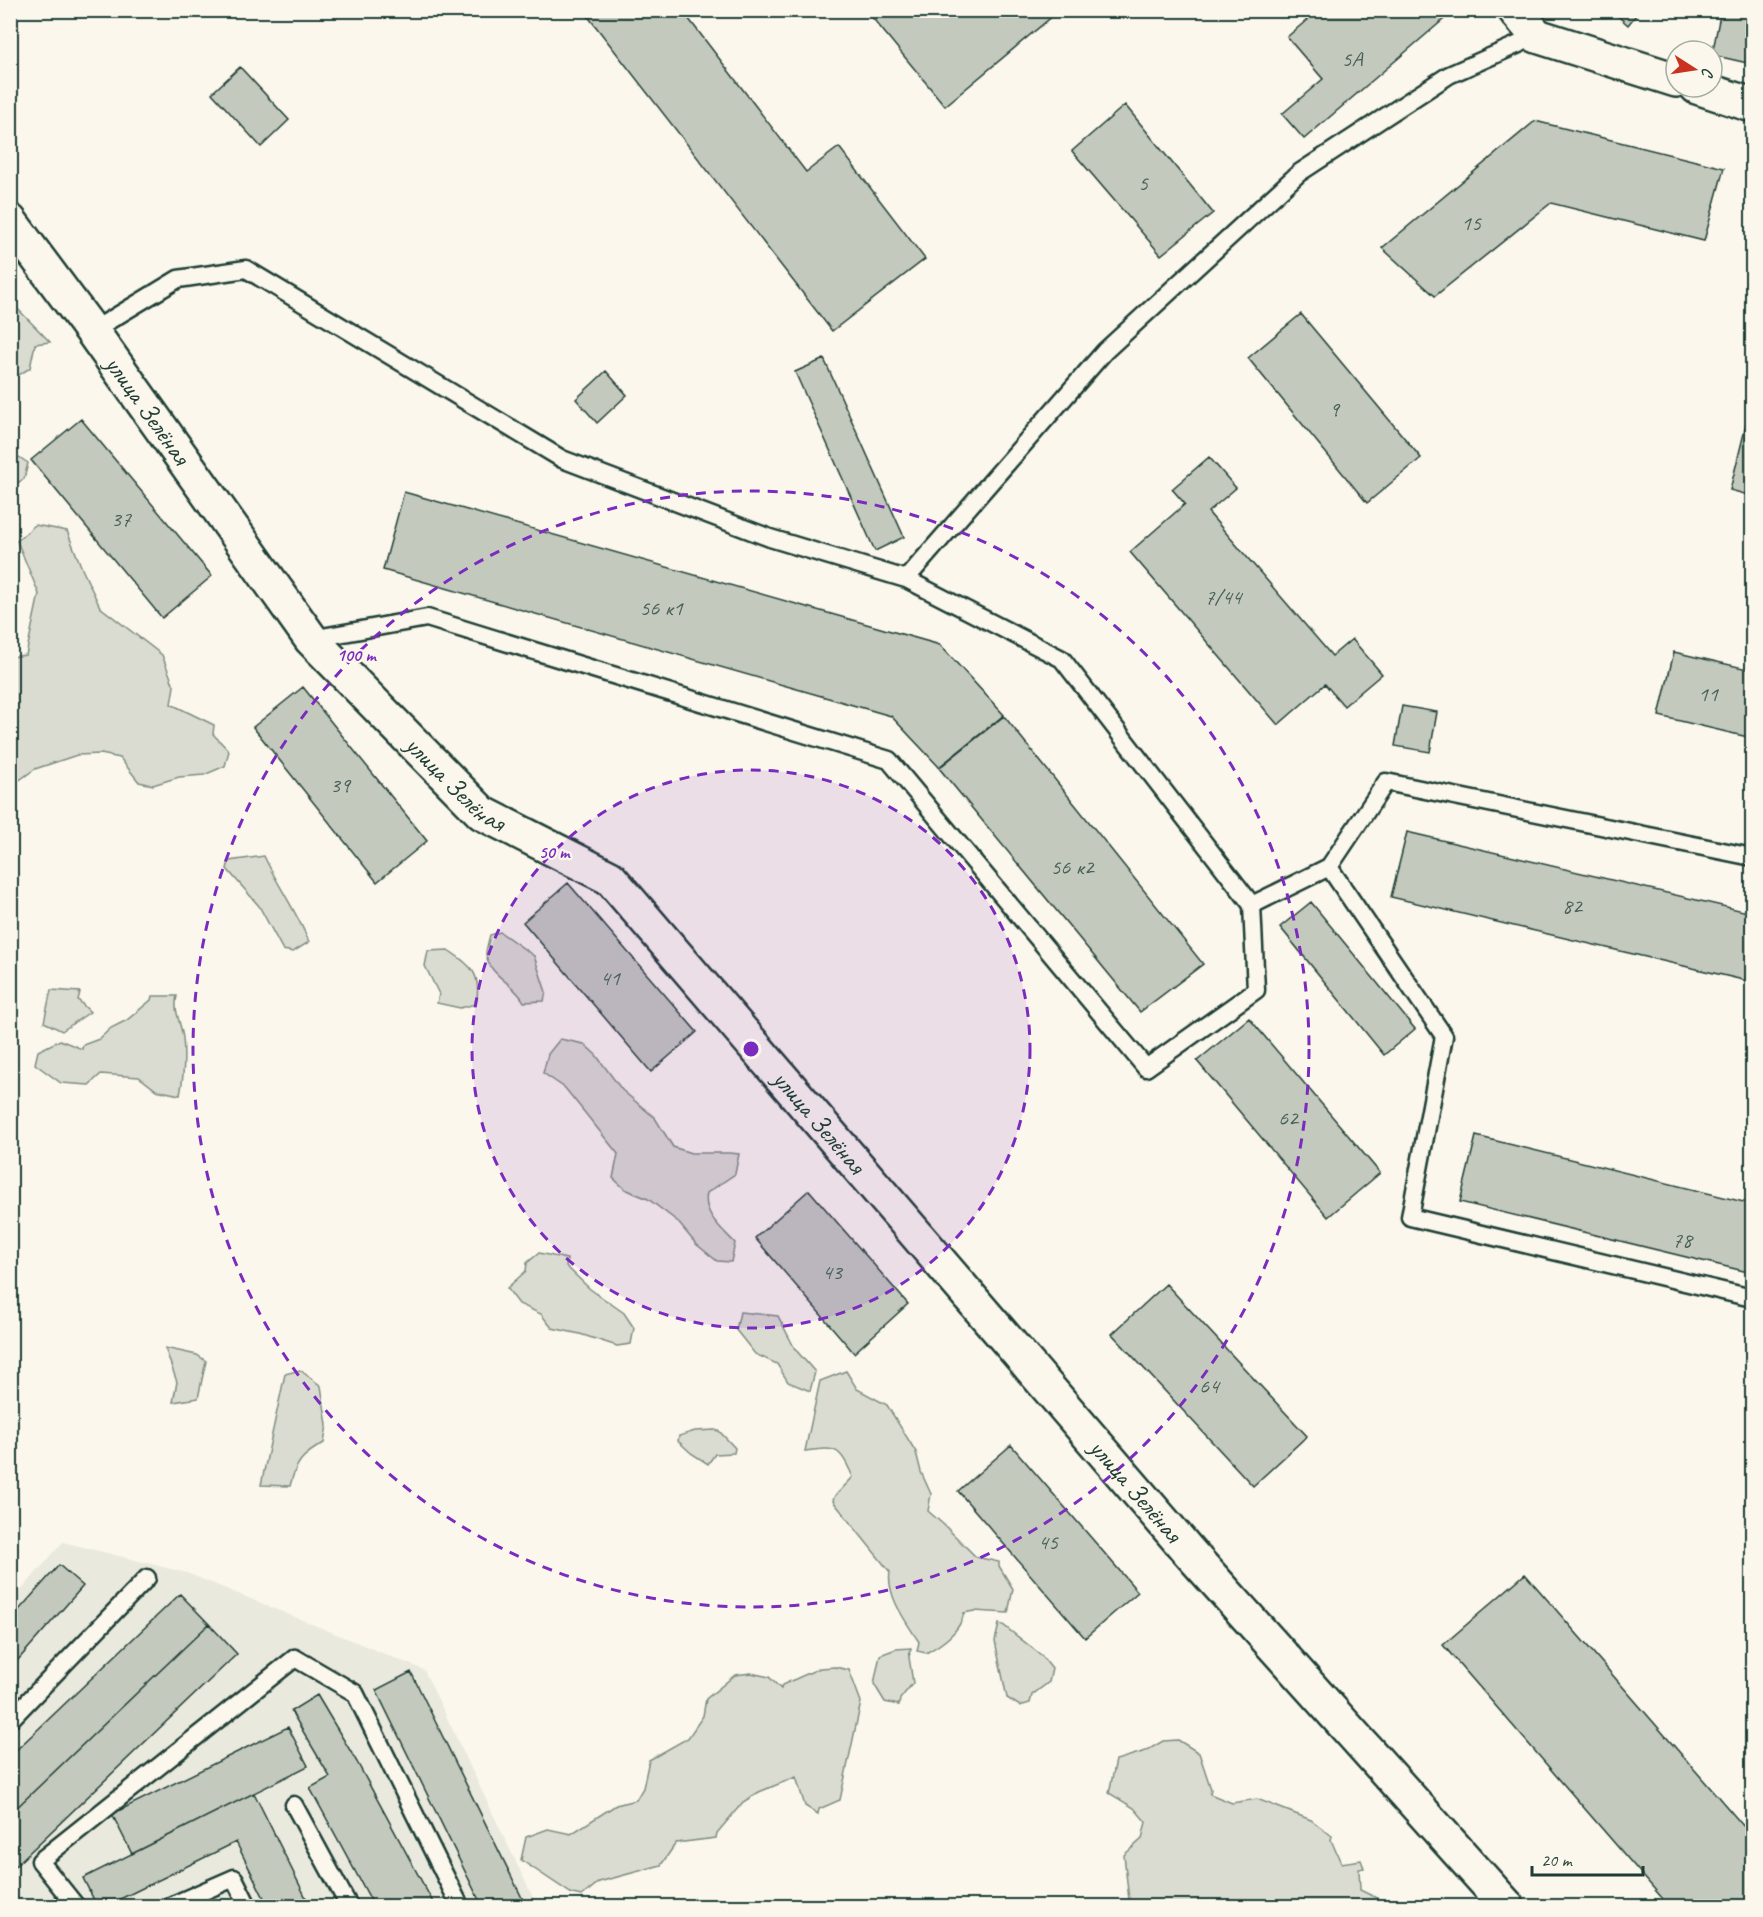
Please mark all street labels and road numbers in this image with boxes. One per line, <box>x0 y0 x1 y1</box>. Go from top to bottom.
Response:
street label: улица Зелёная <box>97 348 199 473</box>
street label: улица Зелёная <box>397 728 512 840</box>
street label: улица Зелёная <box>764 1062 874 1182</box>
street label: улица Зелёная <box>1081 1431 1191 1551</box>

